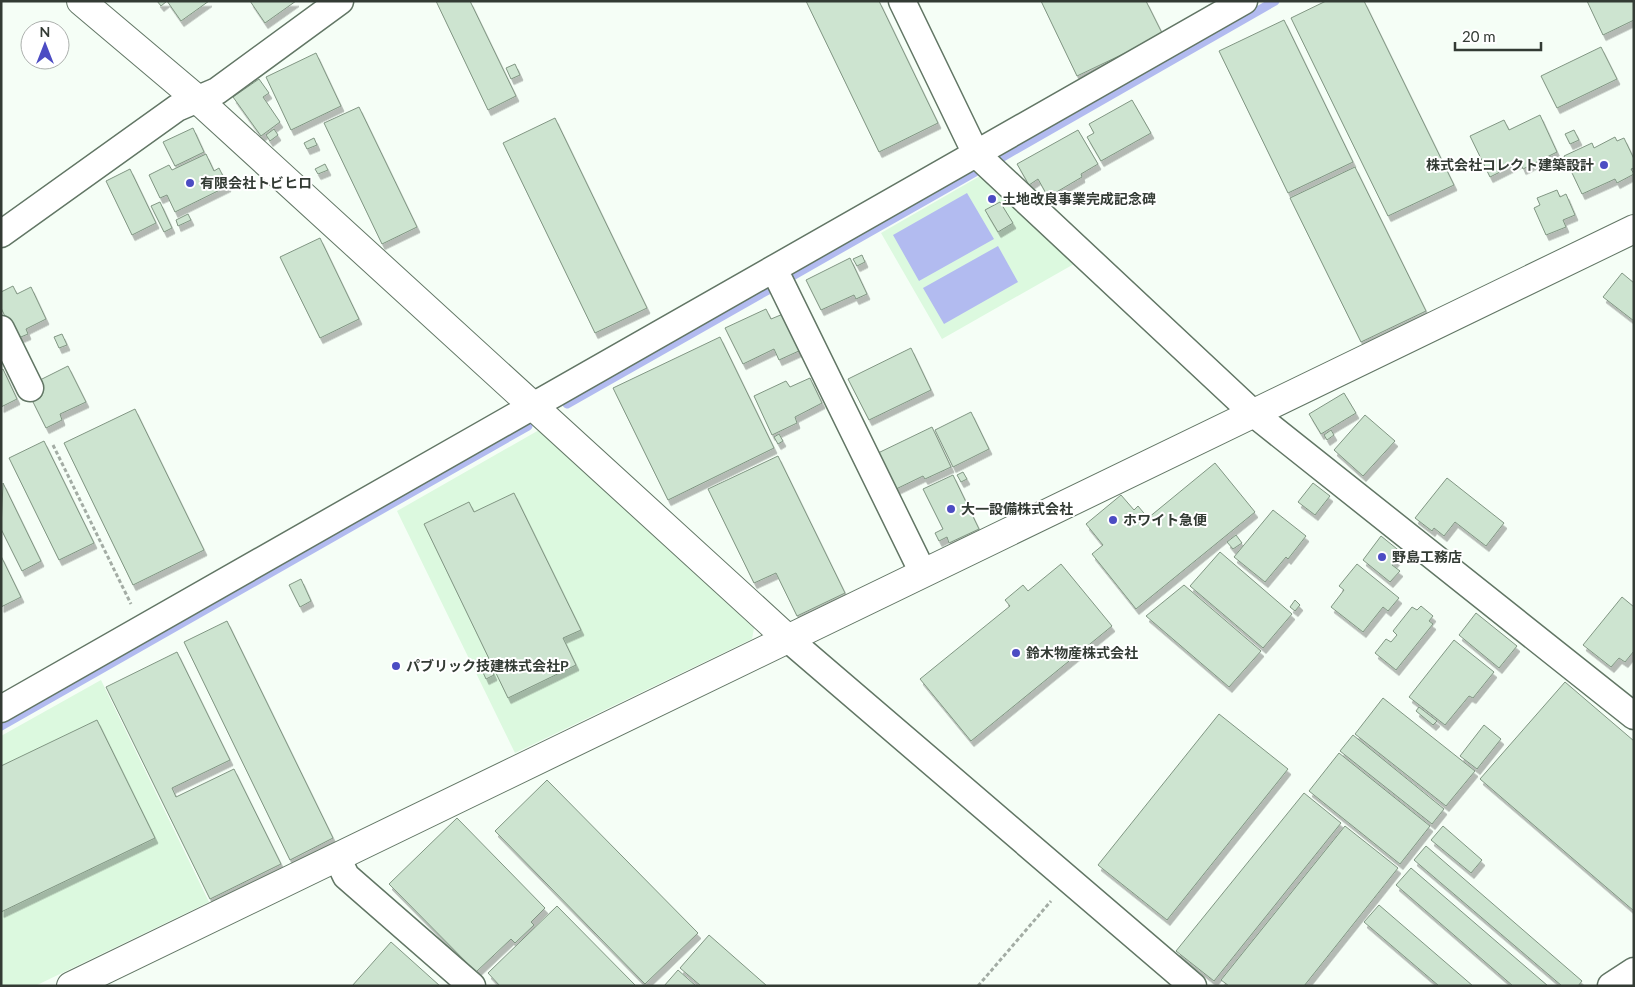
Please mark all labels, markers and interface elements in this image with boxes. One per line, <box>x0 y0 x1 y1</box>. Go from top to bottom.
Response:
north arrow <box>20 20 70 70</box>
scale bar <box>1455 20 1541 52</box>
text: N <box>40 23 50 40</box>
text: 20 m <box>1462 27 1496 45</box>
place label: 株式会社コレクト建築設計 <box>1426 156 1594 173</box>
marker: 株式会社コレクト建築設計 <box>1598 159 1610 171</box>
place label: 有限会社トビヒロ <box>200 174 312 191</box>
marker: 有限会社トビヒロ <box>184 177 196 189</box>
place label: 土地改良事業完成記念碑 <box>1002 190 1156 207</box>
marker: 土地改良事業完成記念碑 <box>986 193 998 205</box>
place label: 大一設備株式会社 <box>961 500 1073 517</box>
marker: 大一設備株式会社 <box>945 503 957 515</box>
place label: ホワイト急便 <box>1123 511 1207 528</box>
marker: ホワイト急便 <box>1107 514 1119 526</box>
place label: 野島工務店 <box>1392 548 1462 565</box>
marker: 野島工務店 <box>1376 551 1388 563</box>
place label: 鈴木物産株式会社 <box>1026 644 1138 661</box>
marker: 鈴木物産株式会社 <box>1010 647 1022 659</box>
place label: パブリック技建株式会社P <box>406 657 569 674</box>
marker: パブリック技建株式会社P <box>390 660 402 672</box>

